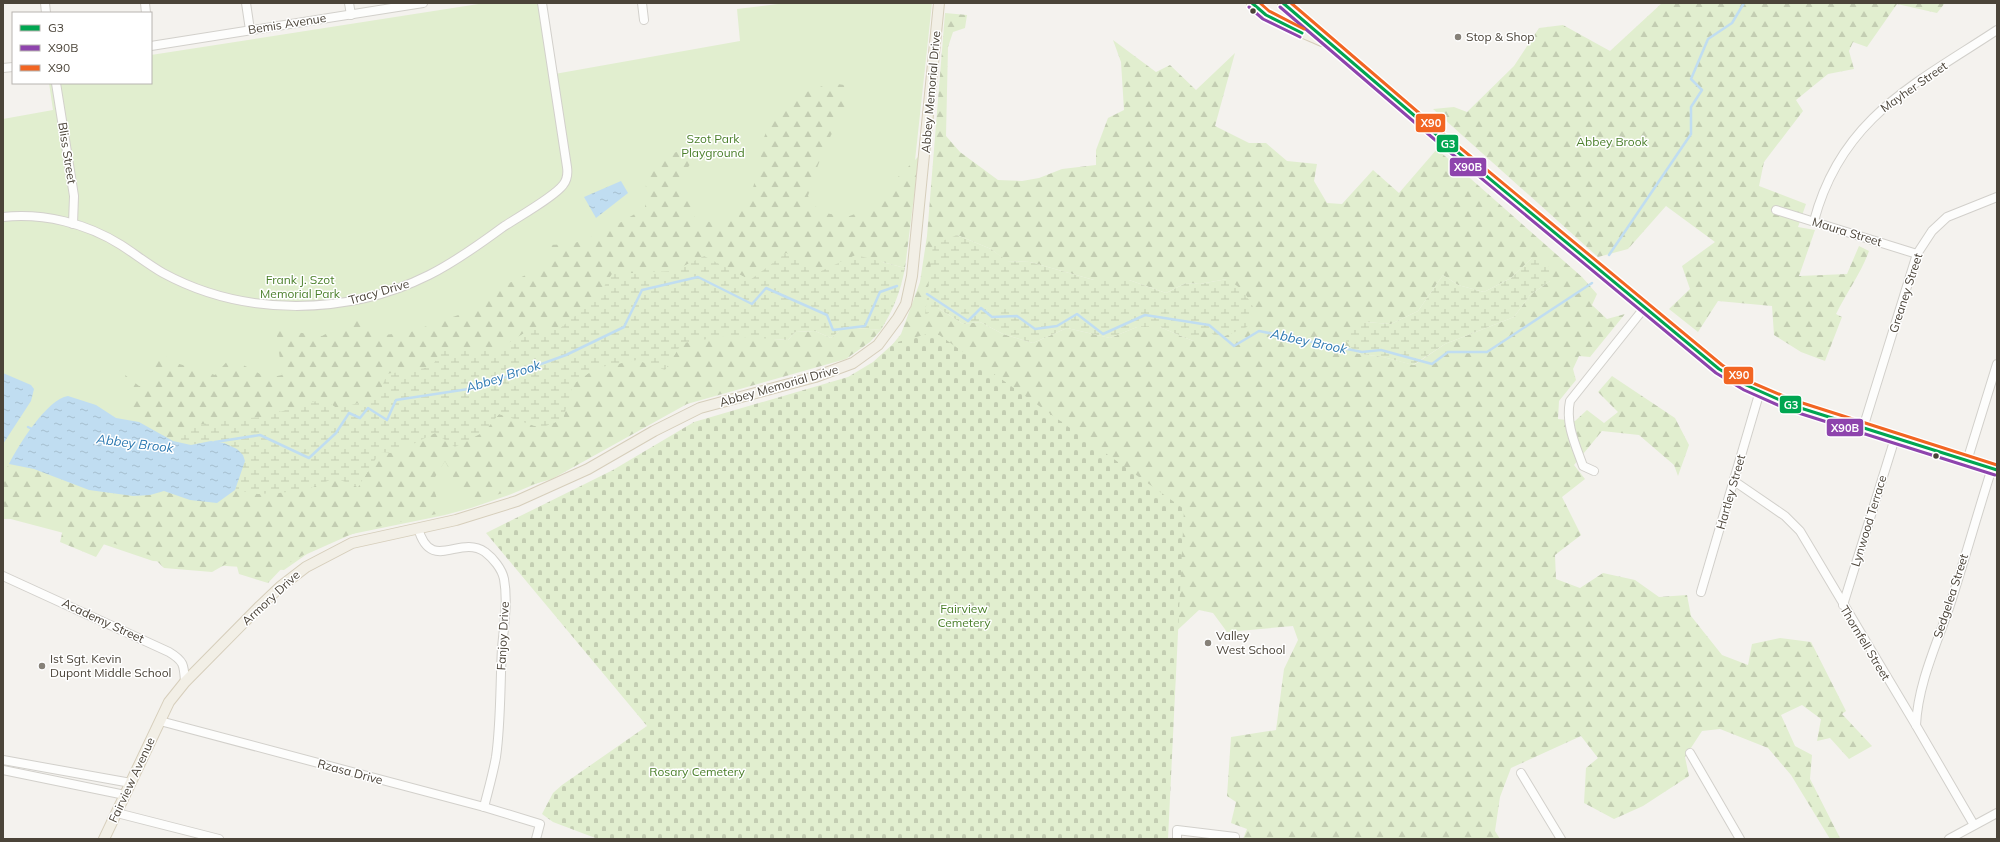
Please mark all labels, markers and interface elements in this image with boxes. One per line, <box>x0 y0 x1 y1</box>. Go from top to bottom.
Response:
unlabelled marker <box>1248 6 1258 16</box>
street label: Bemis Avenue <box>247 10 327 37</box>
legend <box>12 12 152 84</box>
text: G3 <box>48 20 64 35</box>
place label: Stop & Shop <box>1466 29 1535 44</box>
street label: Abbey Memorial Drive <box>918 30 943 154</box>
marker: Stop & Shop <box>1453 32 1463 42</box>
text: X90B <box>48 40 78 55</box>
street label: Mayher Street <box>1877 58 1950 115</box>
text: X90 <box>48 60 70 75</box>
line badge: X90 <box>1415 113 1446 133</box>
text: X90 <box>1420 116 1442 130</box>
street label: Bliss Street <box>55 121 80 185</box>
park label: Szot Park Playground <box>681 131 745 160</box>
line badge: G3 <box>1436 134 1459 153</box>
park label: Abbey Brook <box>1576 134 1649 149</box>
text: G3 <box>1441 137 1456 151</box>
line badge: X90B <box>1449 157 1487 177</box>
text: X90B <box>1453 160 1482 174</box>
street label: Maura Street <box>1810 214 1884 249</box>
street label: Greaney Street <box>1886 251 1925 335</box>
park label: Frank J. Szot Memorial Park <box>260 272 341 301</box>
street label: Tracy Drive <box>347 276 411 307</box>
water label: Abbey Brook <box>1268 325 1349 357</box>
water label: Abbey Brook <box>463 356 543 396</box>
street label: Abbey Memorial Drive <box>718 361 840 410</box>
line badge: X90 <box>1723 366 1754 385</box>
text: X90 <box>1728 368 1750 382</box>
line badge: G3 <box>1779 395 1802 414</box>
text: G3 <box>1784 398 1799 412</box>
line badge: X90B <box>1826 418 1864 437</box>
text: X90B <box>1830 421 1859 435</box>
water label: Abbey Brook <box>95 430 175 456</box>
unlabelled marker <box>1931 451 1941 461</box>
street label: Hartley Street <box>1713 453 1748 531</box>
street label: Lynwood Terrace <box>1847 473 1890 568</box>
street label: Sedgelea Street <box>1930 552 1971 640</box>
street label: Armory Drive <box>239 567 303 628</box>
street label: Academy Street <box>60 595 147 646</box>
street label: Fanjoy Drive <box>493 601 512 671</box>
park label: Fairview Cemetery <box>937 601 991 630</box>
street label: Thornfell Street <box>1837 602 1894 683</box>
place label: Valley West School <box>1216 628 1285 657</box>
marker: Valley West School <box>1203 638 1213 648</box>
place label: Ist Sgt. Kevin Dupont Middle School <box>50 651 171 680</box>
marker: Ist Sgt. Kevin Dupont Middle School <box>37 661 47 671</box>
street label: Fairview Avenue <box>105 735 158 825</box>
street label: Rzasa Drive <box>316 756 384 787</box>
park label: Rosary Cemetery <box>649 764 745 779</box>

